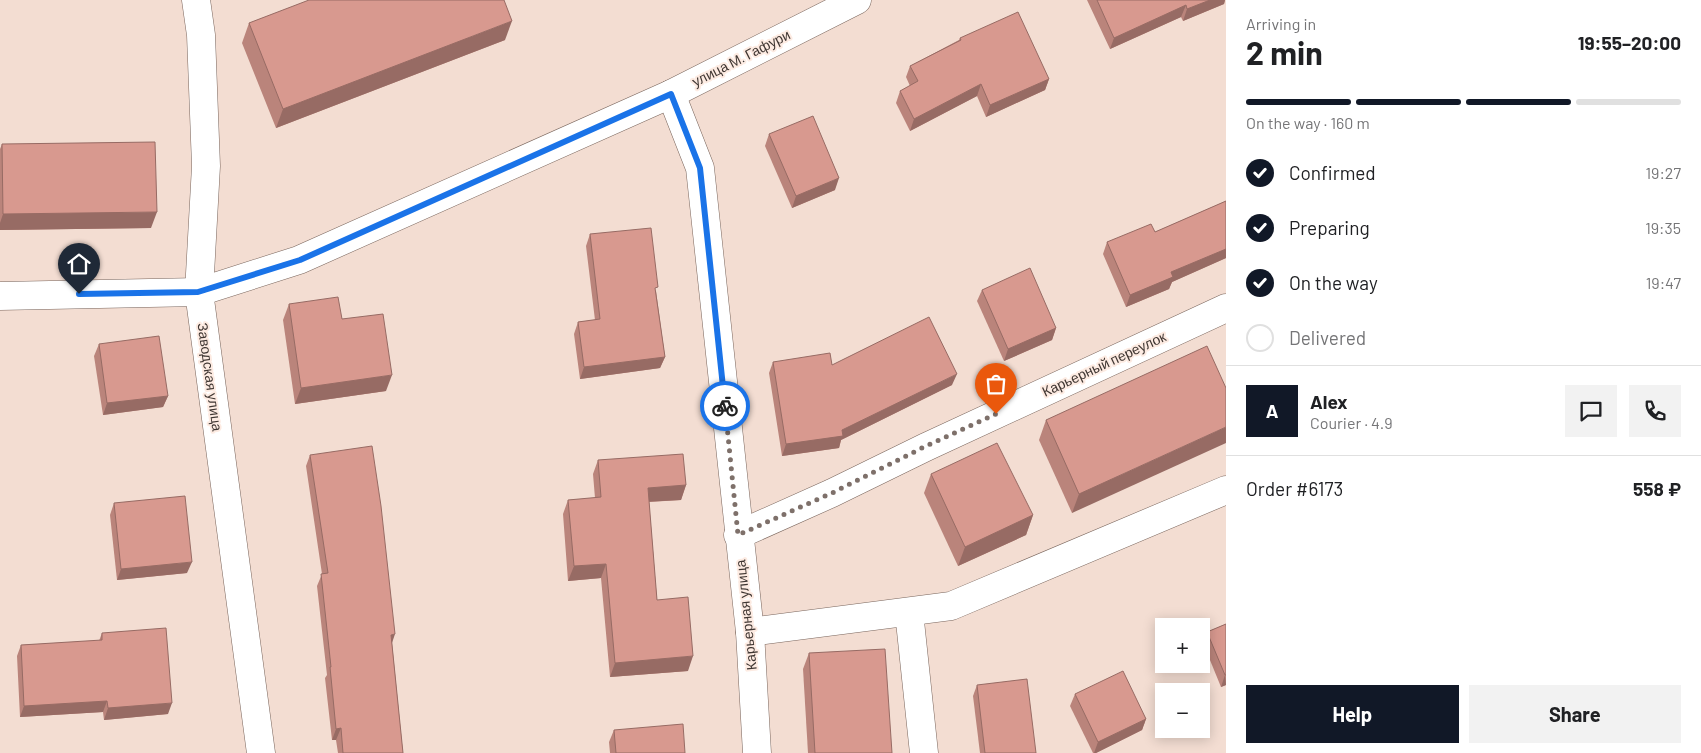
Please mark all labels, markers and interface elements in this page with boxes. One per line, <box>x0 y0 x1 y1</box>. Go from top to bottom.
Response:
text: Arriving in <box>1246 14 1316 33</box>
street label: улица М. Гафури <box>689 25 793 90</box>
text: 19:55–20:00 <box>1578 31 1681 54</box>
text: 2 min <box>1246 33 1323 71</box>
text: On the way · 160 m <box>1246 113 1370 132</box>
icon: check <box>1246 159 1274 187</box>
text: Confirmed <box>1289 161 1376 184</box>
text: 19:27 <box>1645 163 1681 182</box>
icon: check <box>1246 214 1274 242</box>
text: Preparing <box>1289 216 1370 239</box>
text: 19:35 <box>1645 218 1681 237</box>
pin <box>58 243 100 294</box>
icon: home <box>65 250 93 278</box>
icon: check <box>1246 269 1274 297</box>
text: On the way <box>1289 271 1378 294</box>
text: 19:47 <box>1646 273 1681 292</box>
street label: Заводская улица <box>194 322 227 432</box>
text: Delivered <box>1289 326 1366 349</box>
street label: Карьерный переулок <box>1039 327 1169 400</box>
pin <box>975 363 1017 414</box>
icon: bag <box>982 370 1010 398</box>
courier <box>700 381 750 431</box>
button: chat <box>1565 385 1617 437</box>
button: phone <box>1629 385 1681 437</box>
text: Alex <box>1310 390 1348 413</box>
icon: bike <box>711 392 739 420</box>
text: A <box>1266 399 1278 422</box>
text: Courier · 4.9 <box>1310 413 1393 432</box>
text: Order #6173 <box>1246 477 1343 500</box>
text: 558 ₽ <box>1633 477 1681 500</box>
street label: Карьерная улица <box>731 559 760 671</box>
map controls <box>1155 618 1210 738</box>
button: + <box>1155 618 1210 673</box>
button: − <box>1155 683 1210 738</box>
button: Help <box>1246 685 1459 743</box>
button: Share <box>1469 685 1681 743</box>

